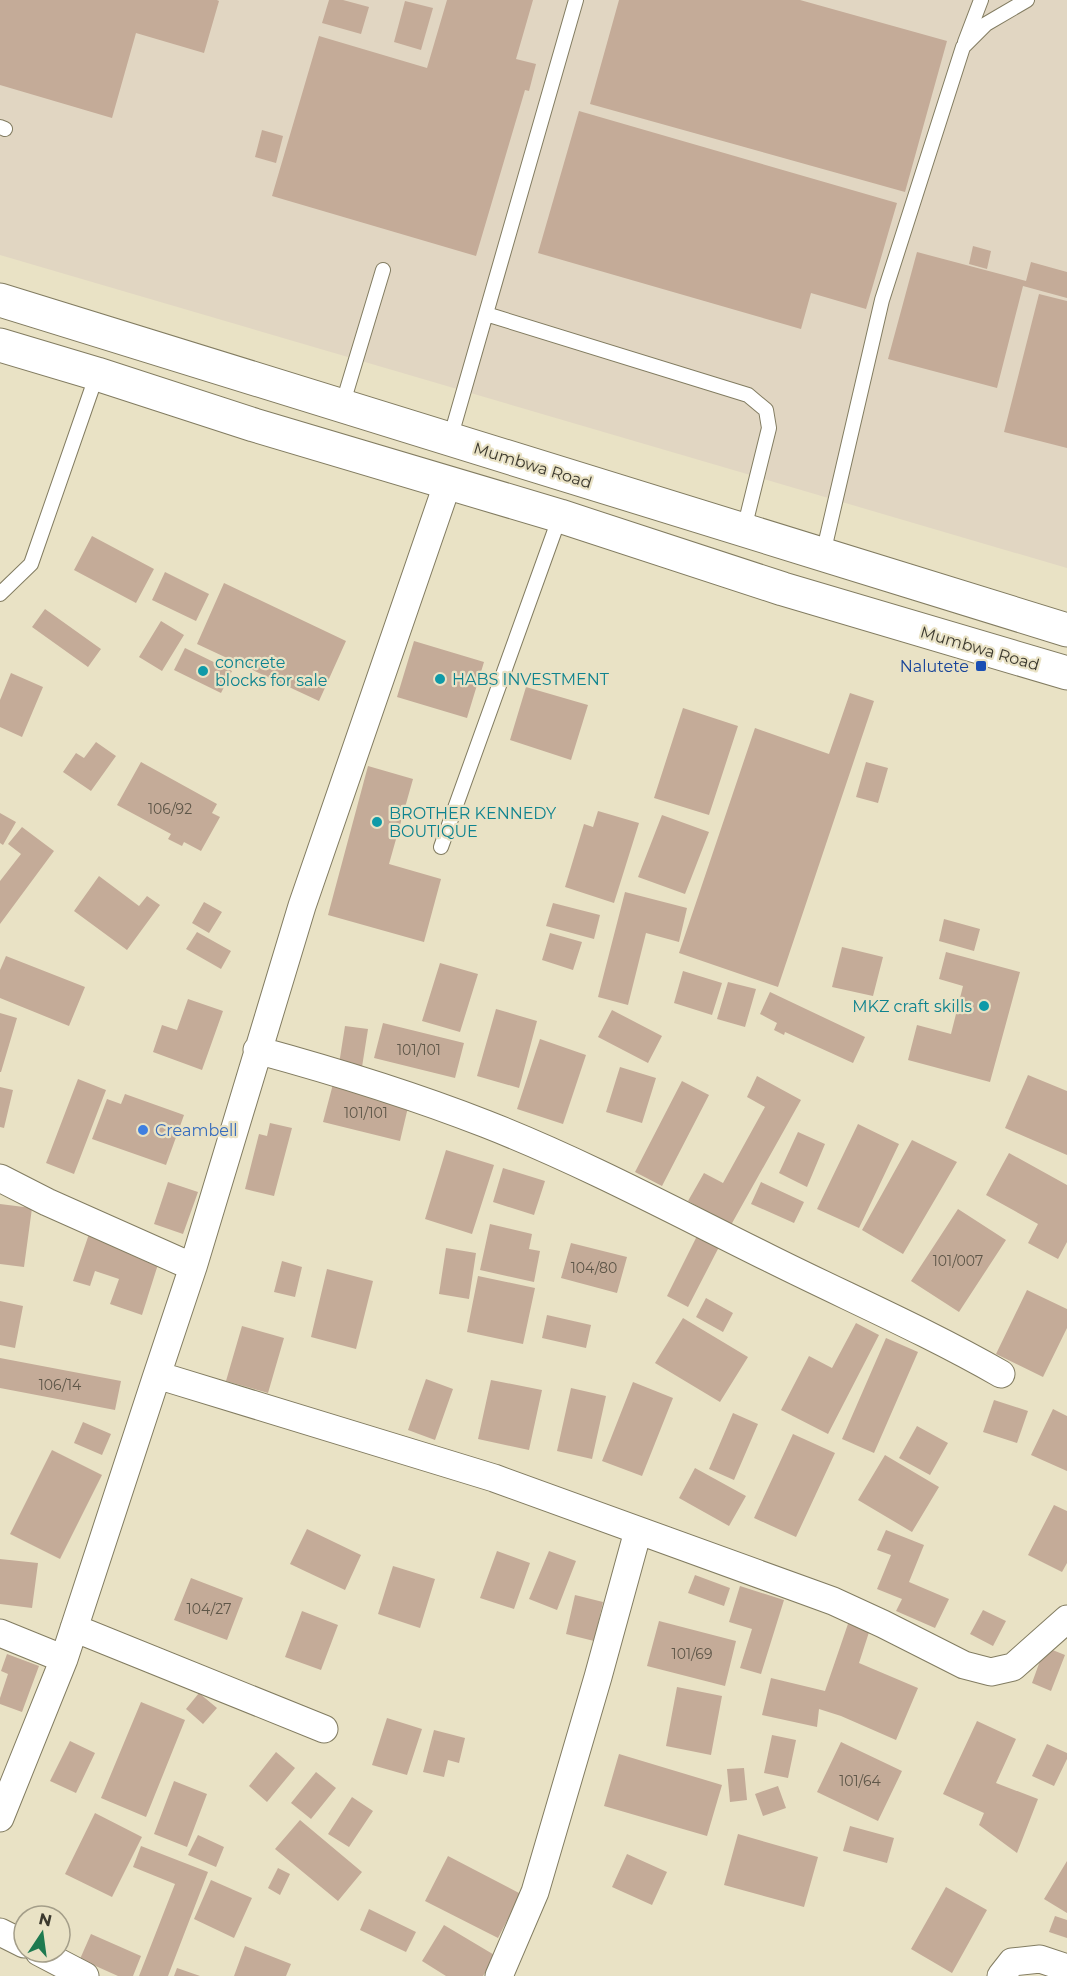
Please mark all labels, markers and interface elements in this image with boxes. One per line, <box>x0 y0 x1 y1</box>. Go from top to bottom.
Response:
street label: Mumbwa Road <box>471 438 594 493</box>
street label: Mumbwa Road <box>918 622 1042 675</box>
place label: concrete blocks for sale <box>215 653 328 690</box>
place label: Nalutete <box>900 657 969 676</box>
marker: Nalutete <box>974 659 988 673</box>
marker: concrete blocks for sale <box>196 664 210 678</box>
place label: HABS INVESTMENT <box>452 670 610 689</box>
marker: HABS INVESTMENT <box>433 672 447 686</box>
house number: 106/92 <box>148 800 192 818</box>
place label: BROTHER KENNEDY BOUTIQUE <box>389 804 557 841</box>
marker: BROTHER KENNEDY BOUTIQUE <box>370 815 384 829</box>
place label: MKZ craft skills <box>852 997 972 1016</box>
marker: MKZ craft skills <box>977 999 991 1013</box>
house number: 101/101 <box>397 1041 441 1059</box>
house number: 101/101 <box>344 1104 388 1122</box>
place label: Creambell <box>155 1121 238 1140</box>
marker: Creambell <box>136 1123 150 1137</box>
house number: 101/007 <box>933 1252 983 1270</box>
house number: 104/80 <box>571 1259 617 1277</box>
house number: 106/14 <box>39 1376 82 1394</box>
house number: 104/27 <box>187 1600 231 1618</box>
house number: 101/69 <box>672 1645 712 1663</box>
house number: 101/64 <box>839 1772 882 1790</box>
north arrow <box>12 1904 72 1964</box>
text: N <box>37 1909 54 1931</box>

